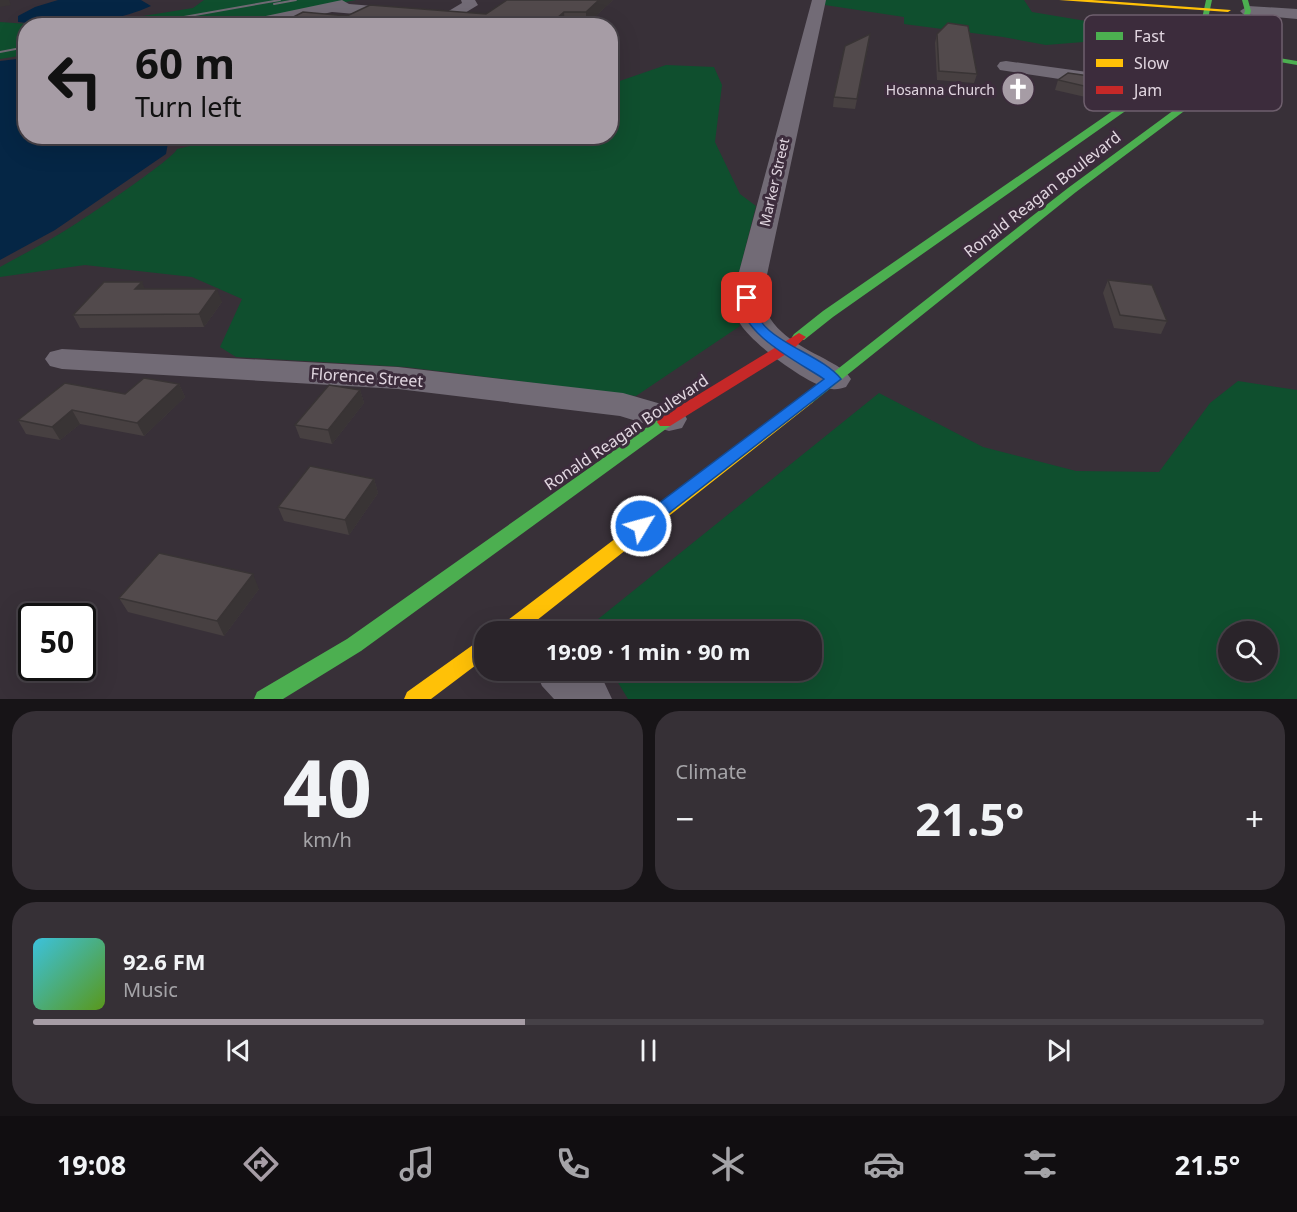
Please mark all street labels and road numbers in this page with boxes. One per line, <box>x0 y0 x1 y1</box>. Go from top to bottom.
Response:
street label: Ronald Reagan Boulevard <box>959 126 1125 262</box>
street label: Marker Street <box>755 136 793 228</box>
street label: Florence Street <box>310 362 424 392</box>
street label: Ronald Reagan Boulevard <box>540 369 712 495</box>

